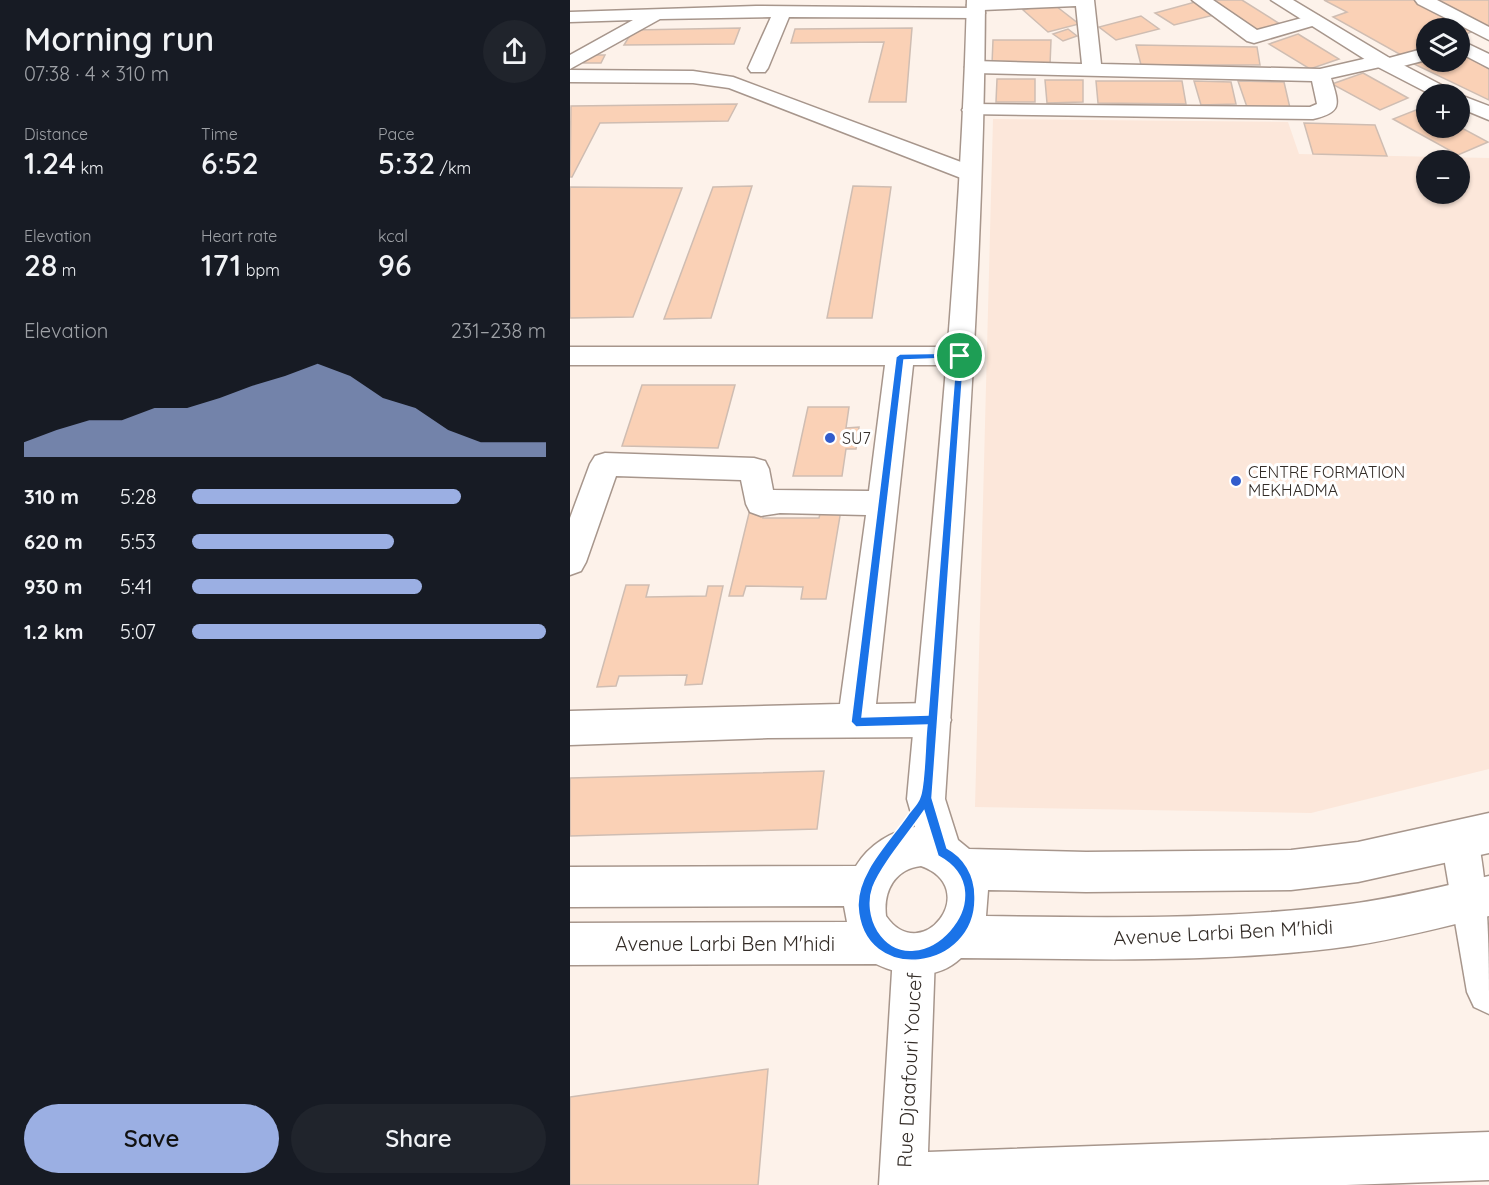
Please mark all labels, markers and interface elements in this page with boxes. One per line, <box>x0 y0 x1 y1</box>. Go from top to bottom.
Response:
text: Morning run <box>24 18 214 59</box>
map controls <box>1416 18 1470 204</box>
button: layers <box>1416 18 1470 72</box>
button: share <box>483 20 546 83</box>
text: 07:38 · 4 × 310 m <box>24 61 169 86</box>
button: + <box>1416 84 1470 138</box>
text: Distance <box>24 124 88 144</box>
text: Time <box>201 124 238 144</box>
text: Pace <box>378 124 414 144</box>
text: 1.24 <box>24 144 76 182</box>
text: 6:52 <box>201 144 259 182</box>
text: 5:32 <box>378 144 435 182</box>
button: − <box>1416 150 1470 204</box>
text: km <box>76 158 104 178</box>
text: /km <box>435 158 471 178</box>
text: Elevation <box>24 226 91 246</box>
text: Heart rate <box>201 226 277 246</box>
text: kcal <box>378 226 408 246</box>
text: 28 <box>24 246 57 284</box>
text: 171 <box>201 246 241 284</box>
text: 96 <box>378 246 411 284</box>
text: m <box>57 260 76 280</box>
text: bpm <box>241 260 280 280</box>
text: Elevation <box>24 318 108 343</box>
text: 231–238 m <box>451 318 546 343</box>
pin <box>934 330 985 381</box>
icon: arrive <box>943 339 976 372</box>
place label: SU7 <box>842 428 871 448</box>
marker: SU7 <box>823 431 837 445</box>
place label: CENTRE FORMATION MEKHADMA <box>1248 462 1405 500</box>
marker: CENTRE FORMATION MEKHADMA <box>1229 474 1243 488</box>
text: 310 m <box>24 484 79 509</box>
text: 5:28 <box>120 484 157 509</box>
text: 620 m <box>24 529 83 554</box>
text: 5:53 <box>120 529 156 554</box>
text: 930 m <box>24 574 82 599</box>
text: 5:41 <box>120 574 152 599</box>
text: 1.2 km <box>24 619 84 644</box>
text: 5:07 <box>120 619 156 644</box>
street label: Avenue Larbi Ben M'hidi <box>1113 914 1333 950</box>
street label: Avenue Larbi Ben M'hidi <box>615 931 835 956</box>
street label: Rue Djaafouri Youcef <box>891 972 927 1168</box>
button: Save <box>24 1104 279 1173</box>
button: Share <box>291 1104 546 1173</box>

